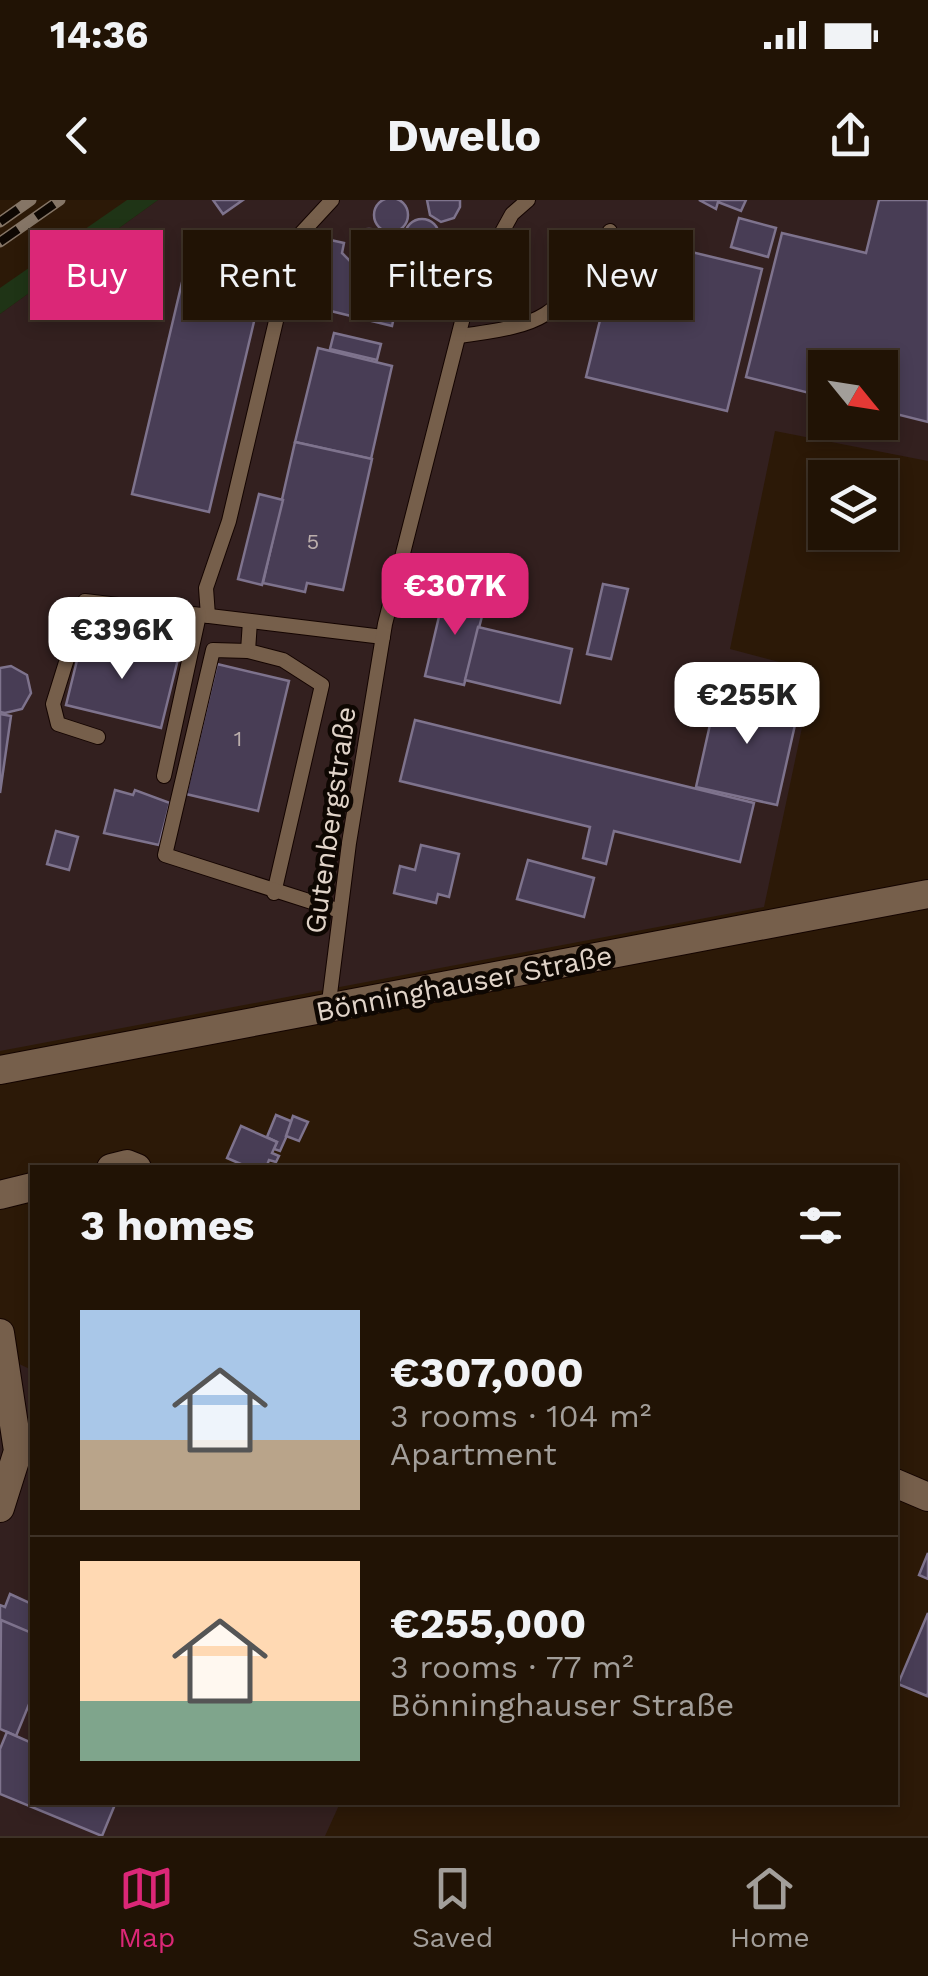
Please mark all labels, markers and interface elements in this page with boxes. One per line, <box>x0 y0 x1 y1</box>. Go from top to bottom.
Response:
text: 14:36 <box>50 13 148 57</box>
icon: back <box>50 108 105 163</box>
icon: share <box>823 108 878 163</box>
text: Dwello <box>387 109 541 162</box>
chip: Buy <box>30 230 163 320</box>
chip: Rent <box>183 230 331 320</box>
chip: Filters <box>351 230 529 320</box>
chip: New <box>549 230 693 320</box>
north arrow <box>808 350 898 440</box>
map controls <box>808 350 898 550</box>
button: layers <box>808 460 898 550</box>
house number: 5 <box>307 529 319 554</box>
pin: €307K <box>385 553 525 638</box>
text: €307K <box>404 566 506 604</box>
pin: €396K <box>52 597 192 682</box>
text: €396K <box>70 610 174 648</box>
pin: €255K <box>677 662 817 747</box>
text: €255K <box>696 675 798 713</box>
street label: Gutenbergstraße <box>298 704 363 936</box>
house number: 1 <box>234 726 242 751</box>
street label: Bönninghauser Straße <box>313 939 615 1028</box>
icon: filters <box>793 1198 848 1253</box>
text: 3 homes <box>80 1201 254 1250</box>
text: €307,000 <box>390 1348 584 1397</box>
icon: home <box>160 1350 280 1470</box>
text: 3 rooms · 104 m² <box>390 1397 651 1435</box>
text: Apartment <box>390 1435 557 1473</box>
text: €255,000 <box>390 1599 586 1648</box>
icon: home <box>160 1601 280 1721</box>
text: 3 rooms · 77 m² <box>390 1648 634 1686</box>
text: Bönninghauser Straße <box>390 1686 734 1724</box>
tab: Map <box>118 1861 175 1954</box>
tab: Saved <box>412 1861 493 1954</box>
tab: Home <box>730 1861 810 1954</box>

